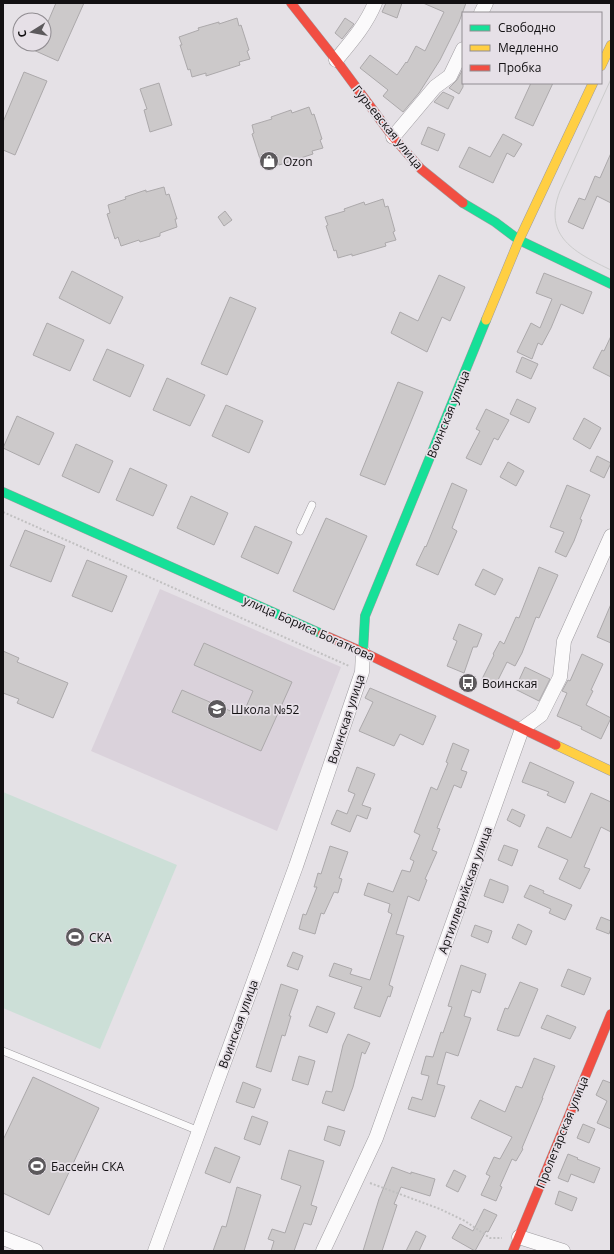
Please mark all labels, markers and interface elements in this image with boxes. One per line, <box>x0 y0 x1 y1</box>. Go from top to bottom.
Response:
north arrow <box>12 12 52 52</box>
legend <box>462 12 602 84</box>
text: Свободно <box>498 19 556 36</box>
text: С <box>14 29 30 39</box>
text: Медленно <box>498 39 558 56</box>
text: Пробка <box>498 59 541 76</box>
street label: Гурьевская улица <box>349 81 427 173</box>
shop icon: Ozon <box>258 150 280 172</box>
place label: Ozon <box>283 153 313 170</box>
street label: Воинская улица <box>423 368 473 460</box>
street label: улица Бориса Богаткова <box>241 591 377 665</box>
street label: Воинская улица <box>324 672 368 766</box>
bus stop icon: Воинская <box>457 672 479 694</box>
place label: Воинская <box>482 675 537 692</box>
school or university icon: Школа №52 <box>206 698 228 720</box>
place label: Школа №52 <box>231 701 300 718</box>
street label: Артиллерийская улица <box>434 824 496 956</box>
sports icon: СКА <box>64 926 86 948</box>
place label: СКА <box>89 929 112 946</box>
street label: Воинская улица <box>214 977 262 1071</box>
street label: Пролетарская улица <box>532 1073 592 1191</box>
sports icon: Бассейн СКА <box>26 1155 48 1177</box>
place label: Бассейн СКА <box>51 1158 124 1175</box>

